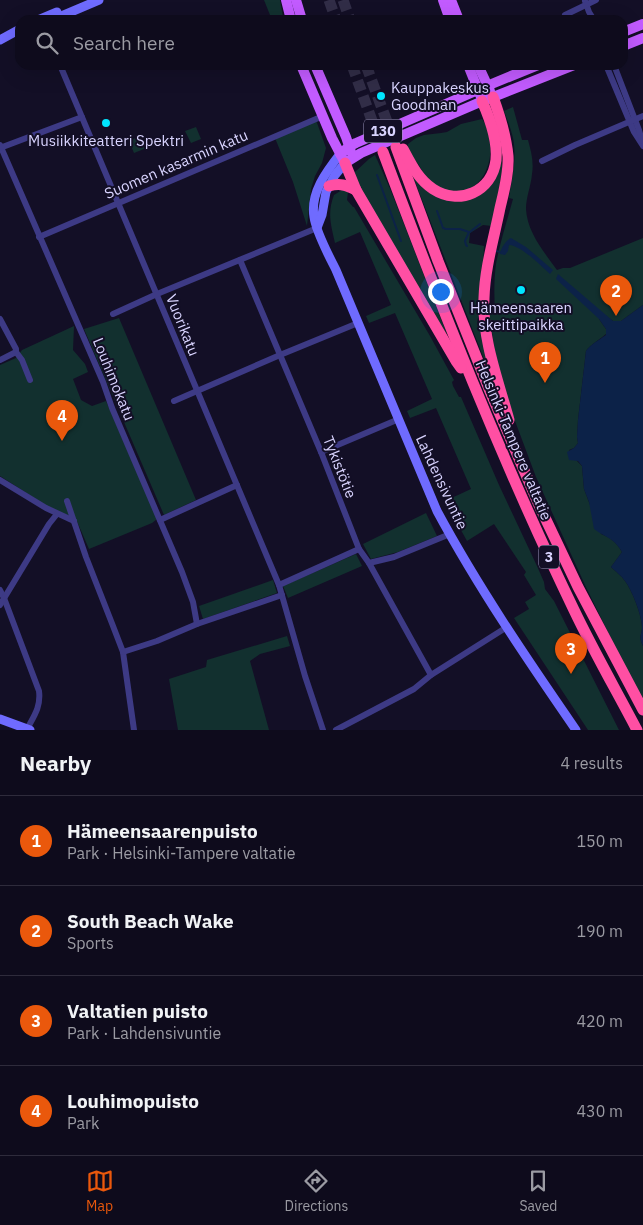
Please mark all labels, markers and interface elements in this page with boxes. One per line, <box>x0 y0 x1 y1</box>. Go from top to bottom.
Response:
search box <box>15 15 628 70</box>
icon: search <box>33 29 61 57</box>
text: Search here <box>73 31 175 55</box>
place label: Kauppakeskus Goodman <box>391 78 489 114</box>
marker: Kauppakeskus Goodman <box>375 90 387 102</box>
marker: Musiikkiteatteri Spektri <box>100 117 112 129</box>
road number: 130 <box>364 120 402 142</box>
street label: Suomen kasarmin katu <box>101 125 251 203</box>
place label: Musiikkiteatteri Spektri <box>28 131 184 150</box>
pin: 2 <box>600 275 632 316</box>
your location <box>428 279 454 305</box>
marker: Hämeensaaren skeittipaikka <box>515 284 527 296</box>
street label: Vuorikatu <box>162 291 204 359</box>
place label: Hämeensaaren skeittipaikka <box>470 298 572 334</box>
street label: Louhimokatu <box>89 335 139 423</box>
pin: 1 <box>529 342 561 383</box>
street label: Helsinki-Tampere valtatie <box>472 357 556 523</box>
pin: 4 <box>46 400 78 441</box>
street label: Lahdensivuntie <box>412 432 472 532</box>
street label: Tykistötie <box>319 433 361 501</box>
road number: 3 <box>539 546 559 568</box>
pin: 3 <box>555 633 587 674</box>
text: Nearby <box>20 749 91 777</box>
text: 4 results <box>560 753 623 773</box>
text: Hämeensaarenpuisto <box>67 819 258 843</box>
text: 1 <box>31 831 41 851</box>
text: 150 m <box>576 831 623 851</box>
text: Park · Helsinki-Tampere valtatie <box>67 843 296 863</box>
text: South Beach Wake <box>67 909 234 933</box>
text: 2 <box>31 921 41 941</box>
text: 190 m <box>576 921 623 941</box>
text: Sports <box>67 933 114 953</box>
text: Valtatien puisto <box>67 999 208 1023</box>
text: 3 <box>31 1011 41 1031</box>
text: 420 m <box>576 1011 623 1031</box>
text: Park · Lahdensivuntie <box>67 1023 221 1043</box>
text: Louhimopuisto <box>67 1089 199 1113</box>
text: 4 <box>31 1101 41 1121</box>
text: 430 m <box>576 1101 623 1121</box>
text: Park <box>67 1113 99 1133</box>
tab: Map <box>86 1167 114 1215</box>
tab: Directions <box>285 1167 348 1215</box>
tab: Saved <box>519 1167 557 1215</box>

